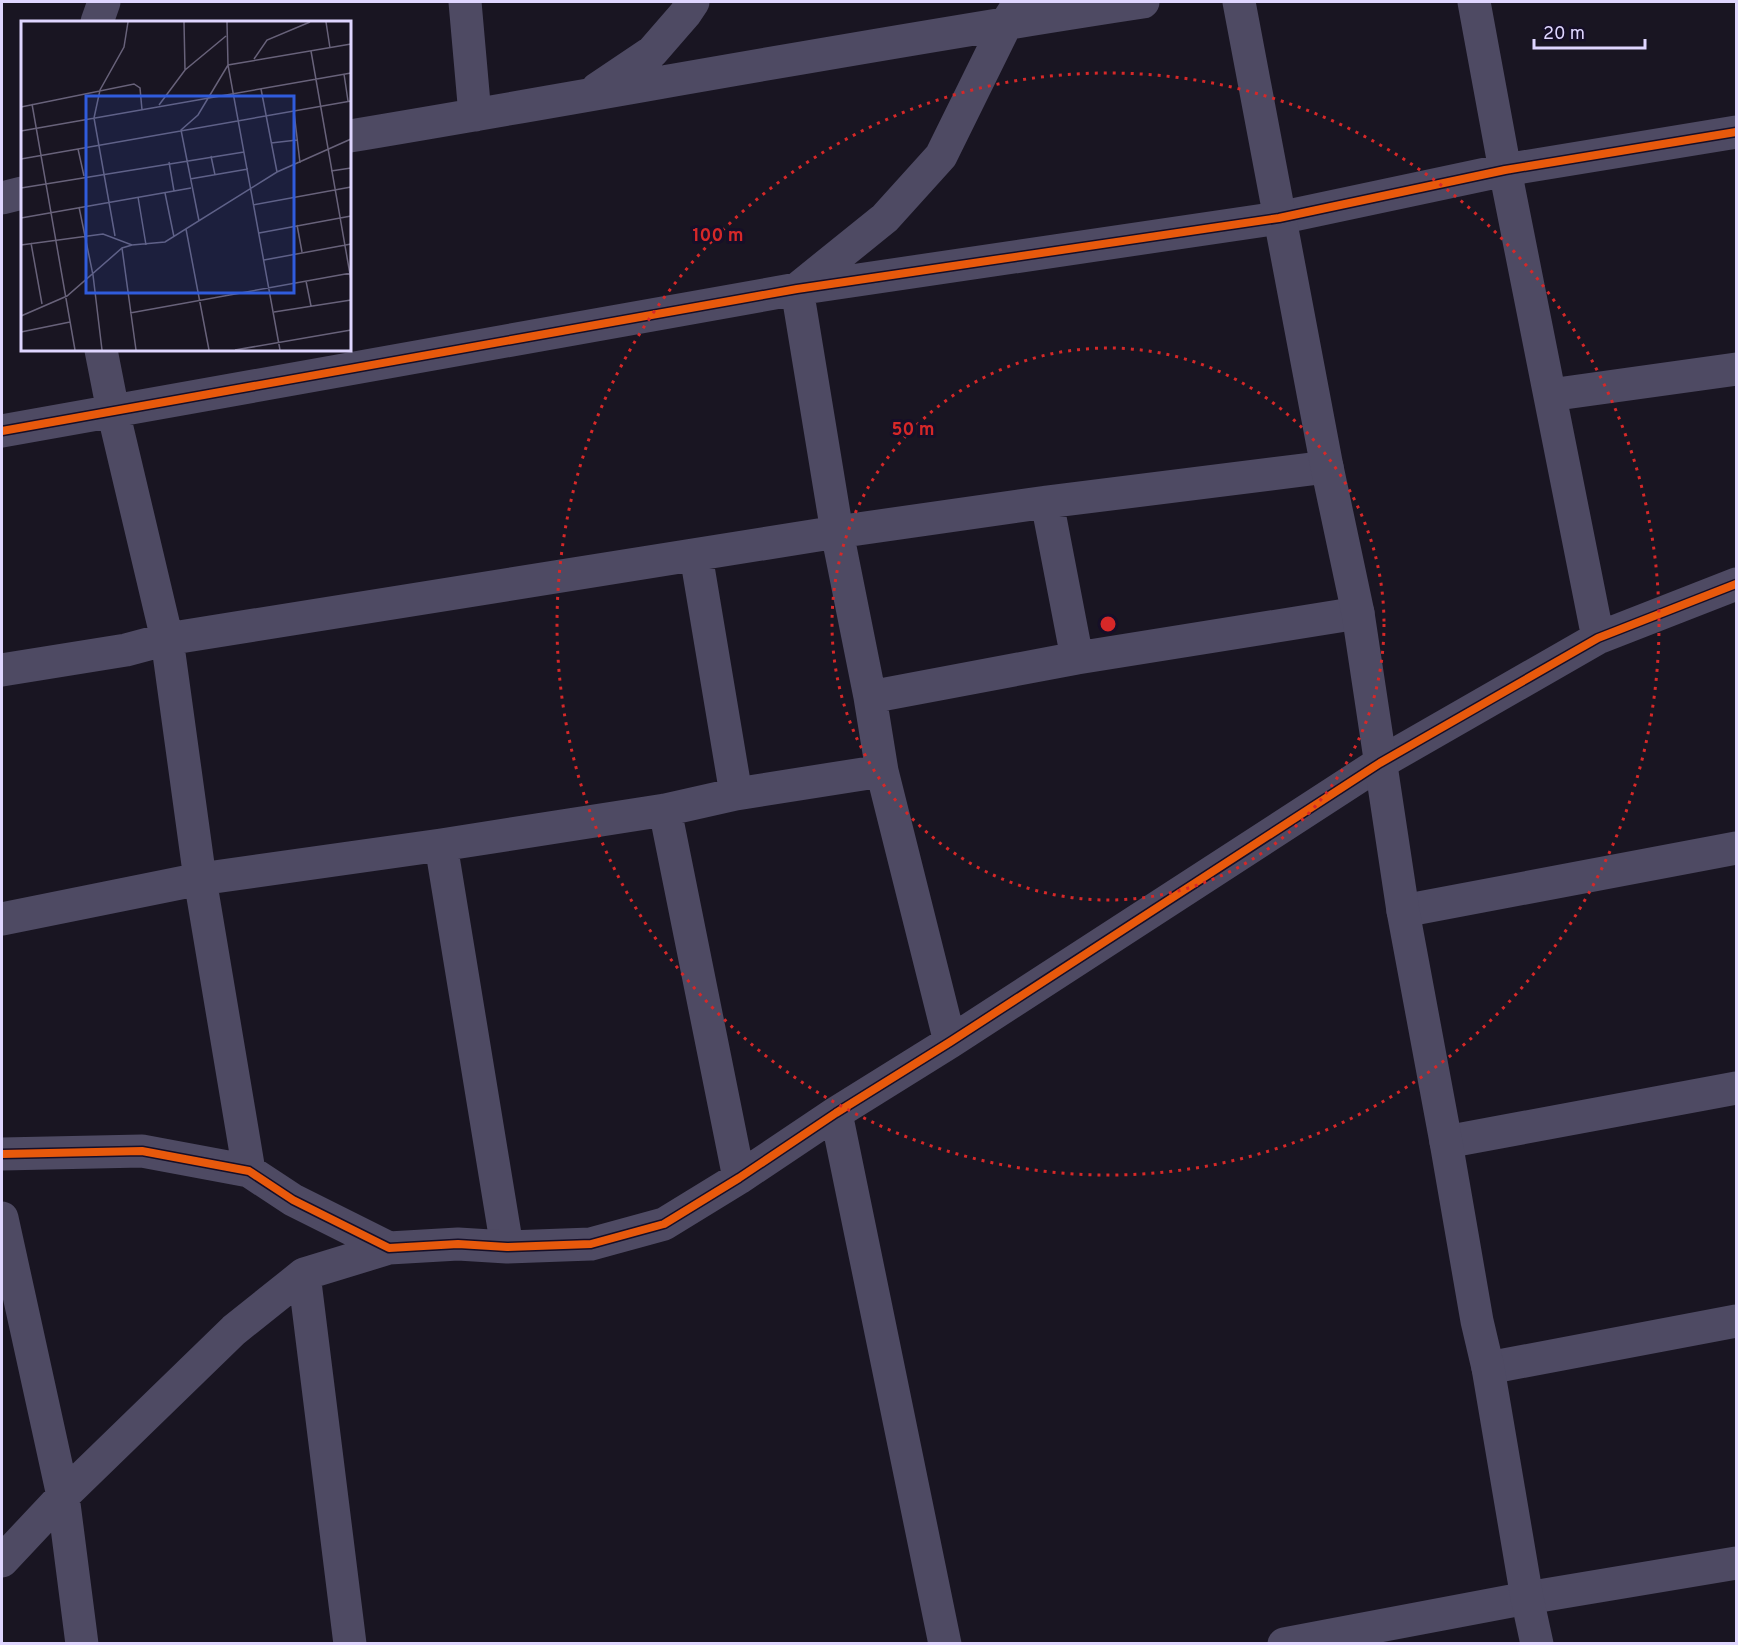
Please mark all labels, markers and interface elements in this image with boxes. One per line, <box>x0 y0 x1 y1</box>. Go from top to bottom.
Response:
scale bar <box>1534 12 1645 50</box>
inset map <box>21 21 351 351</box>
text: 20 m <box>1543 23 1585 46</box>
text: 100 m <box>692 225 744 248</box>
text: 50 m <box>891 419 935 442</box>
centre of rings <box>1098 614 1118 634</box>

